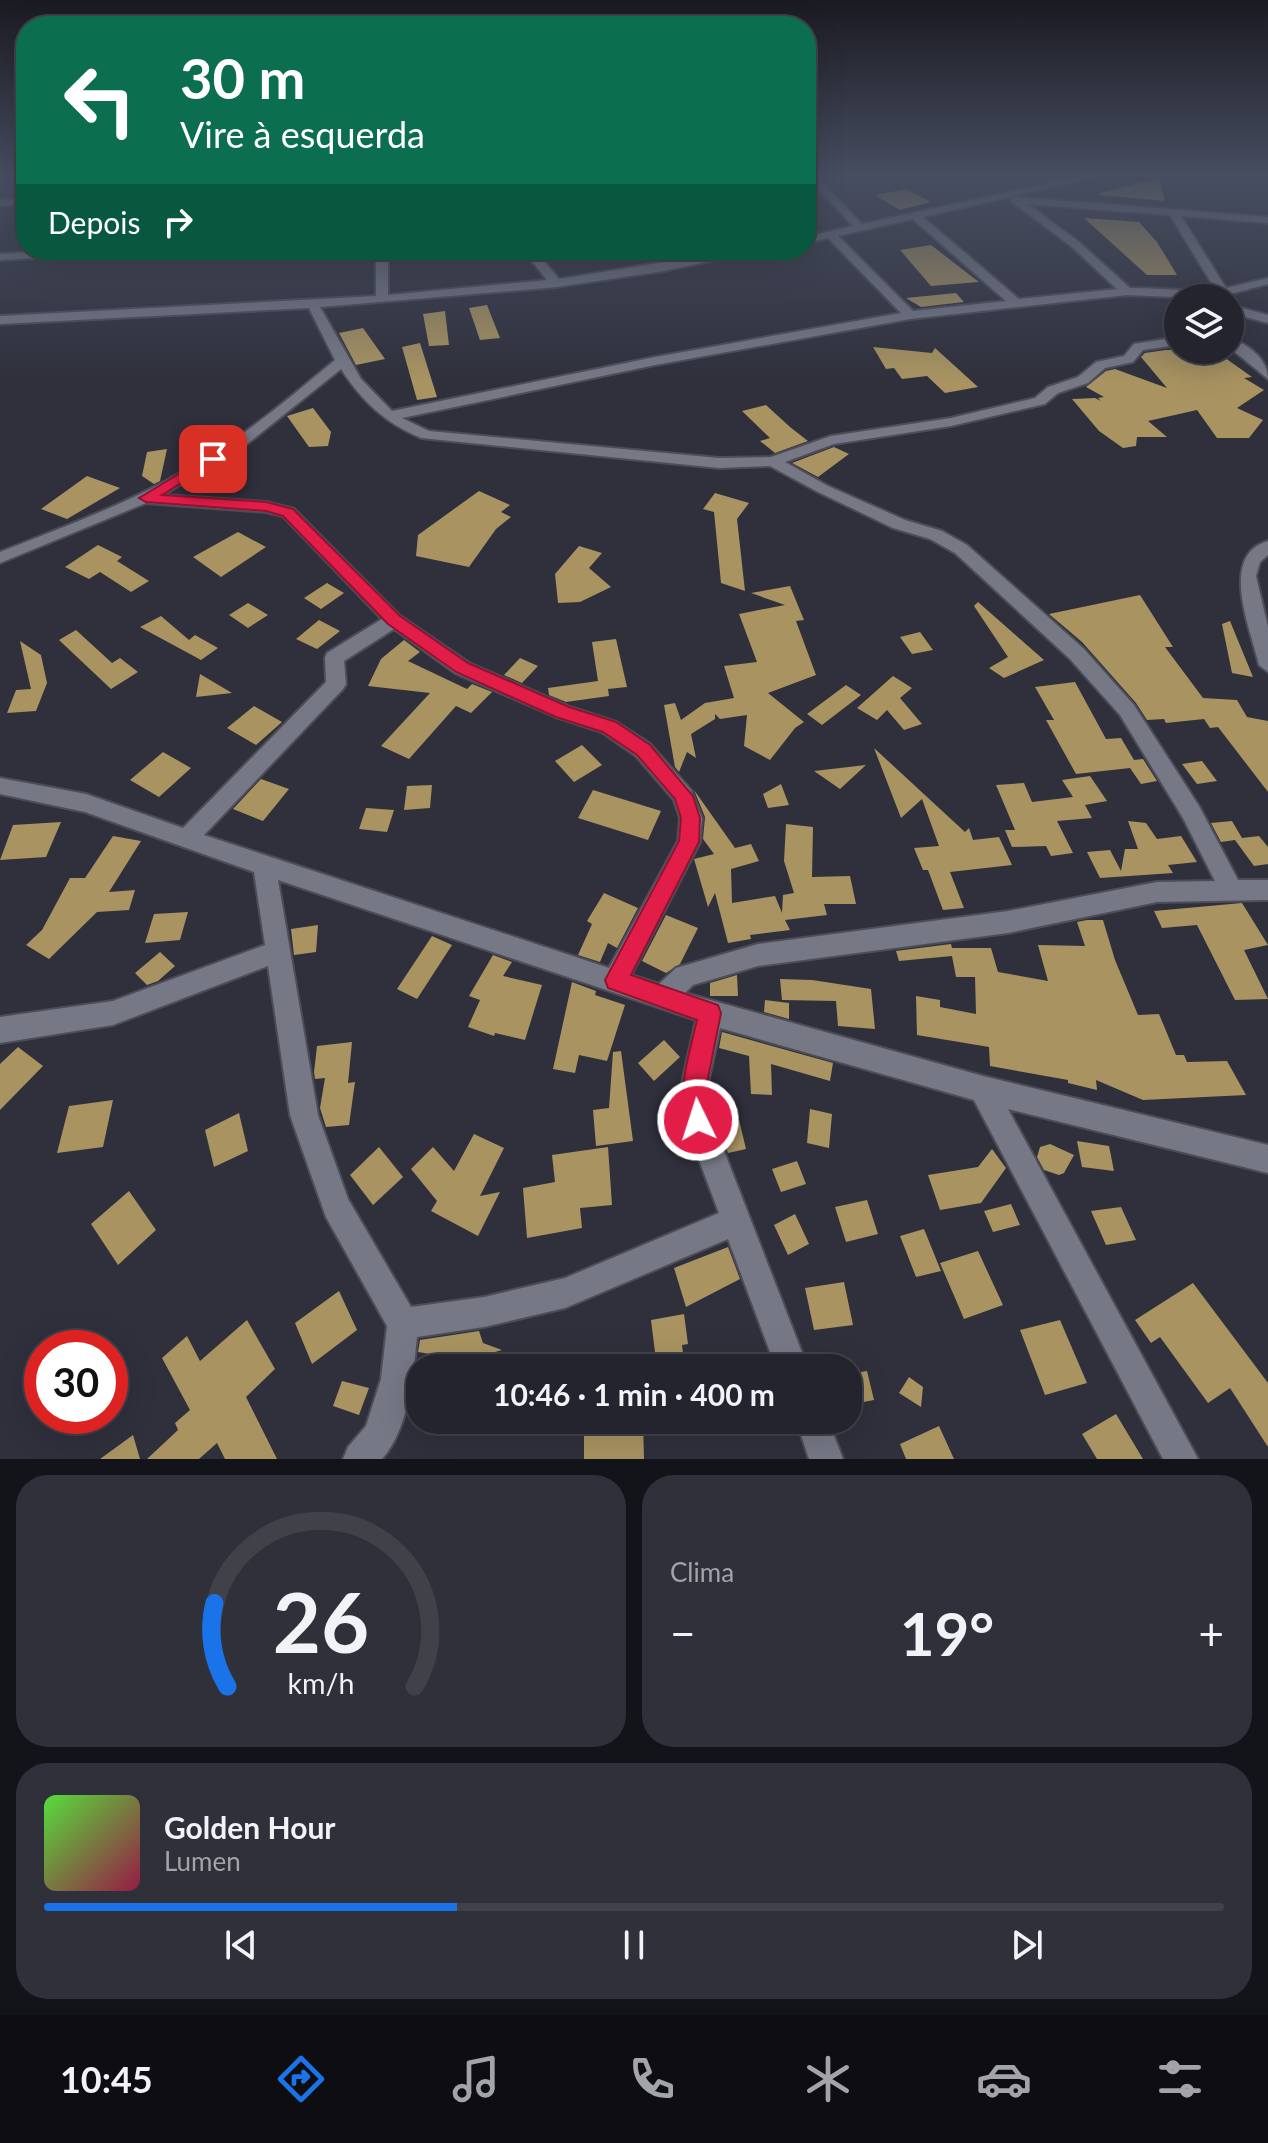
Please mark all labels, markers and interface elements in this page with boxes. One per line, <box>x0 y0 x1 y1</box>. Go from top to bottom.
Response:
text: 30 m <box>180 44 305 111</box>
icon: left <box>48 48 152 152</box>
text: Vire à esquerda <box>180 112 425 156</box>
icon: right <box>156 200 200 244</box>
text: Depois <box>48 204 140 240</box>
map controls <box>1164 284 1244 364</box>
button: layers <box>1164 284 1244 364</box>
pin <box>179 425 247 493</box>
icon: arrive <box>191 437 235 481</box>
position arrow <box>656 1078 740 1162</box>
speed limit sign: 30 <box>24 1330 128 1434</box>
text: 10:46 · 1 min · 400 m <box>493 1376 775 1412</box>
text: Clima <box>670 1556 734 1588</box>
text: 26 <box>273 1571 369 1671</box>
text: 19° <box>900 1597 994 1669</box>
text: − <box>670 1607 696 1659</box>
text: + <box>1198 1607 1224 1659</box>
text: km/h <box>288 1666 354 1700</box>
text: Golden Hour <box>164 1809 336 1845</box>
text: Lumen <box>164 1845 241 1877</box>
icon: previous <box>219 1923 263 1967</box>
icon: pause <box>612 1923 656 1967</box>
icon: next <box>1005 1923 1049 1967</box>
icon: directions <box>273 2051 329 2107</box>
icon: music <box>448 2051 504 2107</box>
icon: phone <box>624 2051 680 2107</box>
icon: climate <box>800 2051 856 2107</box>
icon: car <box>976 2051 1032 2107</box>
icon: filters <box>1152 2051 1208 2107</box>
text: 10:45 <box>60 2057 153 2101</box>

